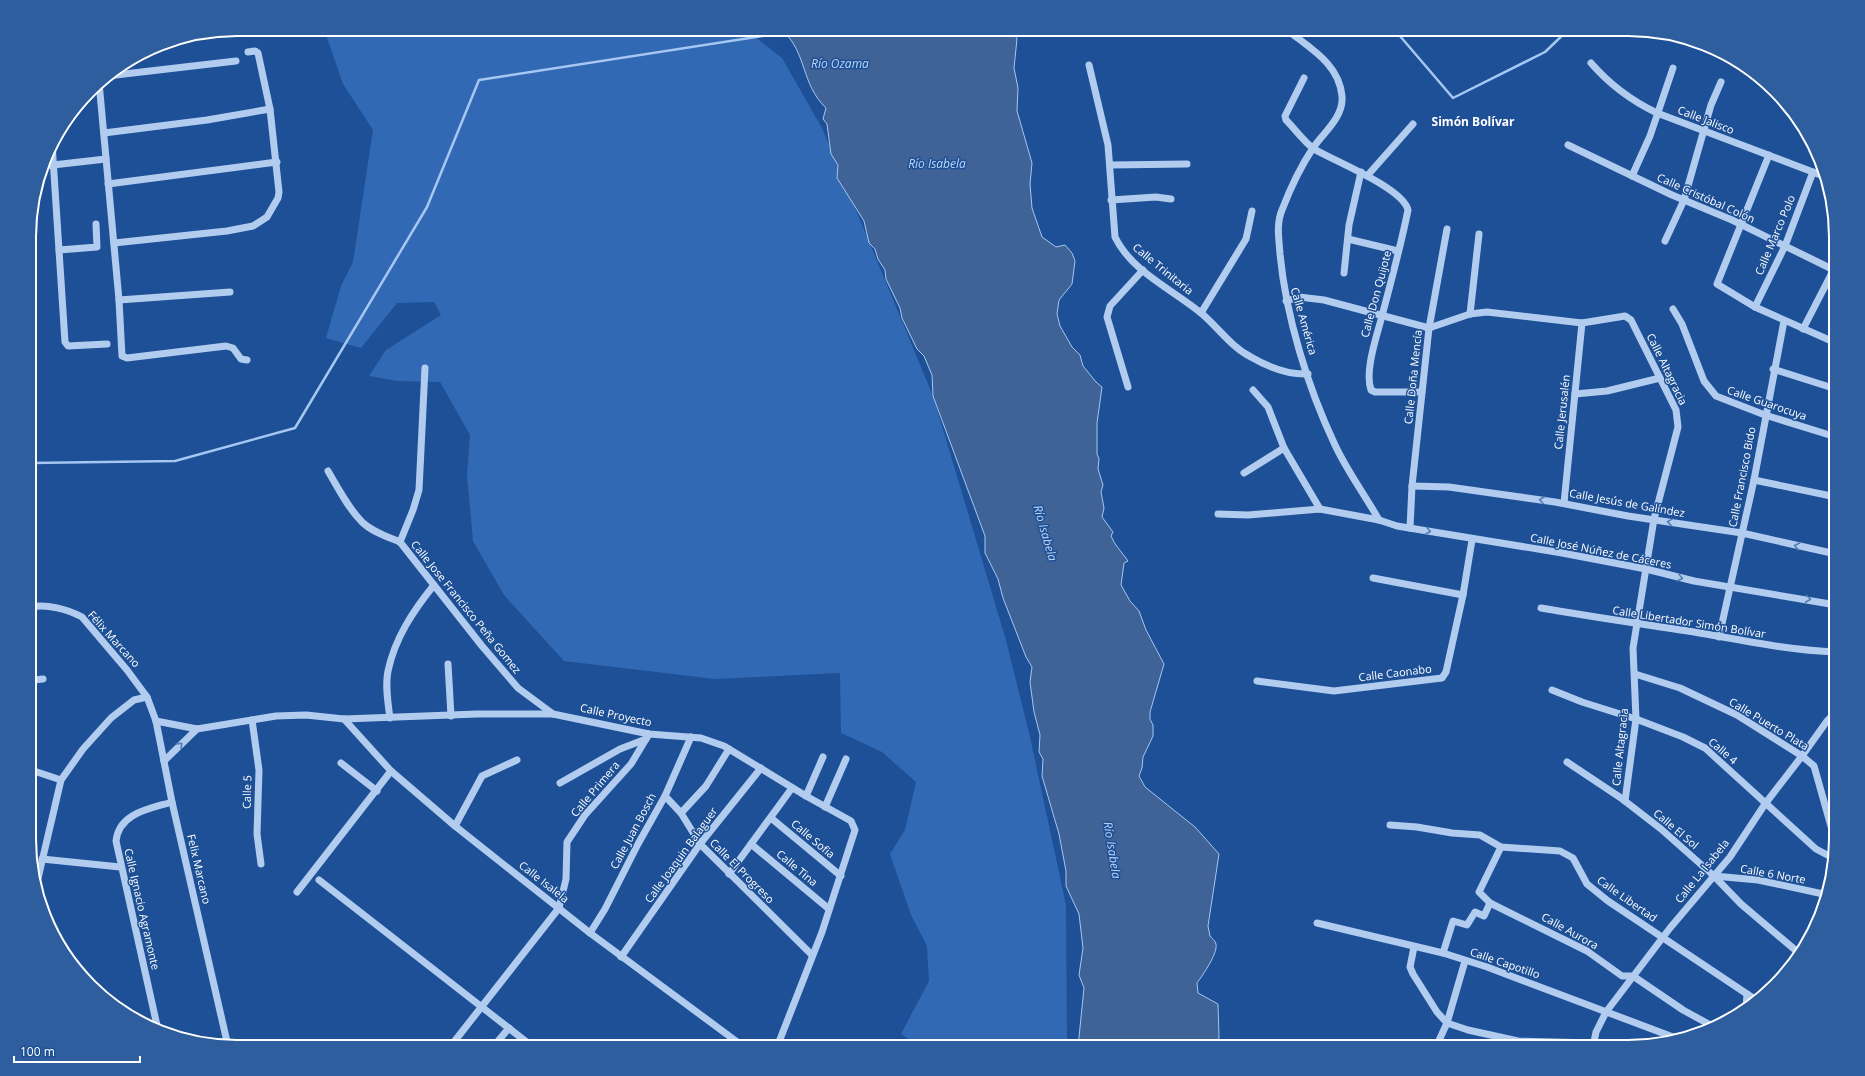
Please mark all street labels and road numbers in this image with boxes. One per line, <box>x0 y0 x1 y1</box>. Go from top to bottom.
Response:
street label: Calle Jalisco <box>1676 102 1737 137</box>
street label: Calle Cristóbal Colón <box>1655 169 1758 226</box>
street label: Calle Marco Polo <box>1751 192 1798 277</box>
street label: Calle Trinitaria <box>1130 240 1197 298</box>
street label: Calle Don Quijote <box>1357 249 1394 339</box>
street label: Calle América <box>1288 285 1321 356</box>
street label: Calle Doña Mencía <box>1400 329 1425 425</box>
street label: Calle Altagracia <box>1644 330 1691 407</box>
street label: Calle Jerusalén <box>1550 374 1573 450</box>
street label: Calle Guarocuya <box>1725 382 1809 423</box>
street label: Calle Francisco Bido <box>1724 425 1759 528</box>
street label: Calle Jesús de Galíndez <box>1568 485 1686 520</box>
street label: Calle José Núñez de Cáceres <box>1529 529 1673 572</box>
street label: Calle Jose Francisco Peña Gomez <box>408 537 525 676</box>
street label: Calle Libertador Simón Bolívar <box>1611 602 1767 641</box>
street label: Félix Marcano <box>85 607 144 670</box>
street label: Calle Caonabo <box>1358 661 1433 684</box>
street label: Calle Puerto Plata <box>1727 694 1812 753</box>
street label: Calle Proyecto <box>579 700 654 729</box>
street label: Calle Altagracia <box>1608 707 1631 787</box>
street label: Calle 4 <box>1706 734 1742 768</box>
street label: Calle Primera <box>567 758 622 820</box>
street label: Calle 5 <box>238 775 255 809</box>
street label: Calle Juan Bosch <box>606 790 659 871</box>
street label: Calle Joaquin Balaguer <box>641 804 721 906</box>
street label: Calle El Sol <box>1651 805 1702 852</box>
street label: Calle Sofia <box>788 816 838 861</box>
street label: Felix Marcano <box>184 832 215 906</box>
street label: Calle El Progreso <box>707 835 778 906</box>
street label: Calle La Isabela <box>1671 835 1732 906</box>
street label: Calle Tina <box>774 846 821 889</box>
street label: Calle Ignacio Agramonte <box>121 847 164 971</box>
street label: Calle Isalela <box>516 857 573 906</box>
street label: Calle 6 Norte <box>1739 860 1807 887</box>
street label: Calle Libertad <box>1594 872 1660 925</box>
street label: Calle Aurora <box>1539 909 1601 952</box>
street label: Calle Capotillo <box>1468 944 1542 982</box>

